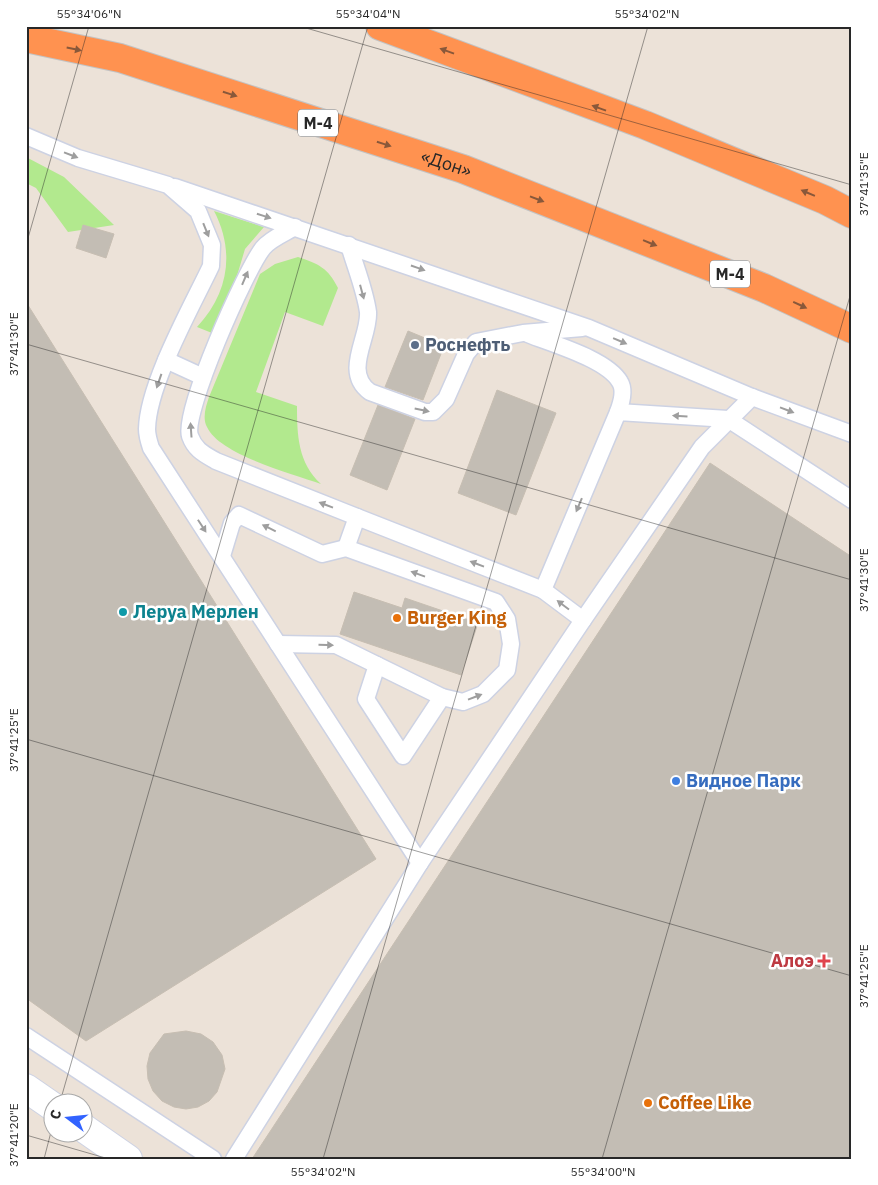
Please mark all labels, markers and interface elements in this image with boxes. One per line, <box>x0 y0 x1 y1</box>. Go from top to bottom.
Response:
text: 55°34'06"N <box>56 6 122 21</box>
text: 55°34'04"N <box>335 6 401 21</box>
text: 55°34'02"N <box>614 6 680 21</box>
one-way arrow <box>66 45 82 53</box>
one-way arrow <box>439 47 454 55</box>
one-way arrow <box>222 91 237 98</box>
one-way arrow <box>591 104 606 112</box>
road number: М-4 <box>298 110 338 136</box>
one-way arrow <box>377 141 392 148</box>
street label: «Дон» <box>418 144 475 182</box>
one-way arrow <box>64 151 79 159</box>
text: 37°41'35"E <box>856 152 871 216</box>
one-way arrow <box>801 188 815 196</box>
one-way arrow <box>530 195 545 203</box>
one-way arrow <box>257 213 272 221</box>
one-way arrow <box>203 223 210 238</box>
one-way arrow <box>643 239 658 247</box>
road number: М-4 <box>710 260 750 288</box>
one-way arrow <box>411 265 426 273</box>
one-way arrow <box>242 271 250 285</box>
one-way arrow <box>358 284 366 299</box>
one-way arrow <box>793 301 807 309</box>
text: 37°41'30"E <box>6 312 21 376</box>
place label: Роснефть <box>425 333 510 356</box>
one-way arrow <box>613 337 628 345</box>
marker: Роснефть <box>409 339 421 351</box>
one-way arrow <box>155 373 162 388</box>
one-way arrow <box>415 406 430 414</box>
one-way arrow <box>780 406 795 414</box>
one-way arrow <box>671 412 687 420</box>
one-way arrow <box>186 421 194 437</box>
one-way arrow <box>574 498 582 512</box>
one-way arrow <box>319 500 334 508</box>
one-way arrow <box>197 519 207 532</box>
one-way arrow <box>262 524 276 532</box>
text: 37°41'30"E <box>856 548 871 612</box>
one-way arrow <box>470 559 484 567</box>
one-way arrow <box>410 570 425 577</box>
one-way arrow <box>557 599 570 610</box>
place label: Леруа Мерлен <box>133 600 259 623</box>
marker: Леруа Мерлен <box>117 606 129 618</box>
place label: Burger King <box>407 606 507 629</box>
marker: Burger King <box>391 612 403 624</box>
one-way arrow <box>319 641 335 649</box>
one-way arrow <box>468 693 482 701</box>
text: 37°41'25"E <box>6 708 21 772</box>
place label: Видное Парк <box>686 769 801 792</box>
marker: Видное Парк <box>670 775 682 787</box>
text: 37°41'25"E <box>856 944 871 1008</box>
place label: Алоэ <box>771 949 814 972</box>
marker: Алоэ <box>818 955 830 967</box>
place label: Coffee Like <box>658 1091 752 1114</box>
north arrow <box>42 1092 92 1142</box>
marker: Coffee Like <box>642 1097 654 1109</box>
text: 37°41'20"E <box>6 1103 21 1167</box>
text: С <box>46 1108 65 1121</box>
text: 55°34'02"N <box>290 1164 356 1179</box>
text: 55°34'00"N <box>570 1164 636 1179</box>

